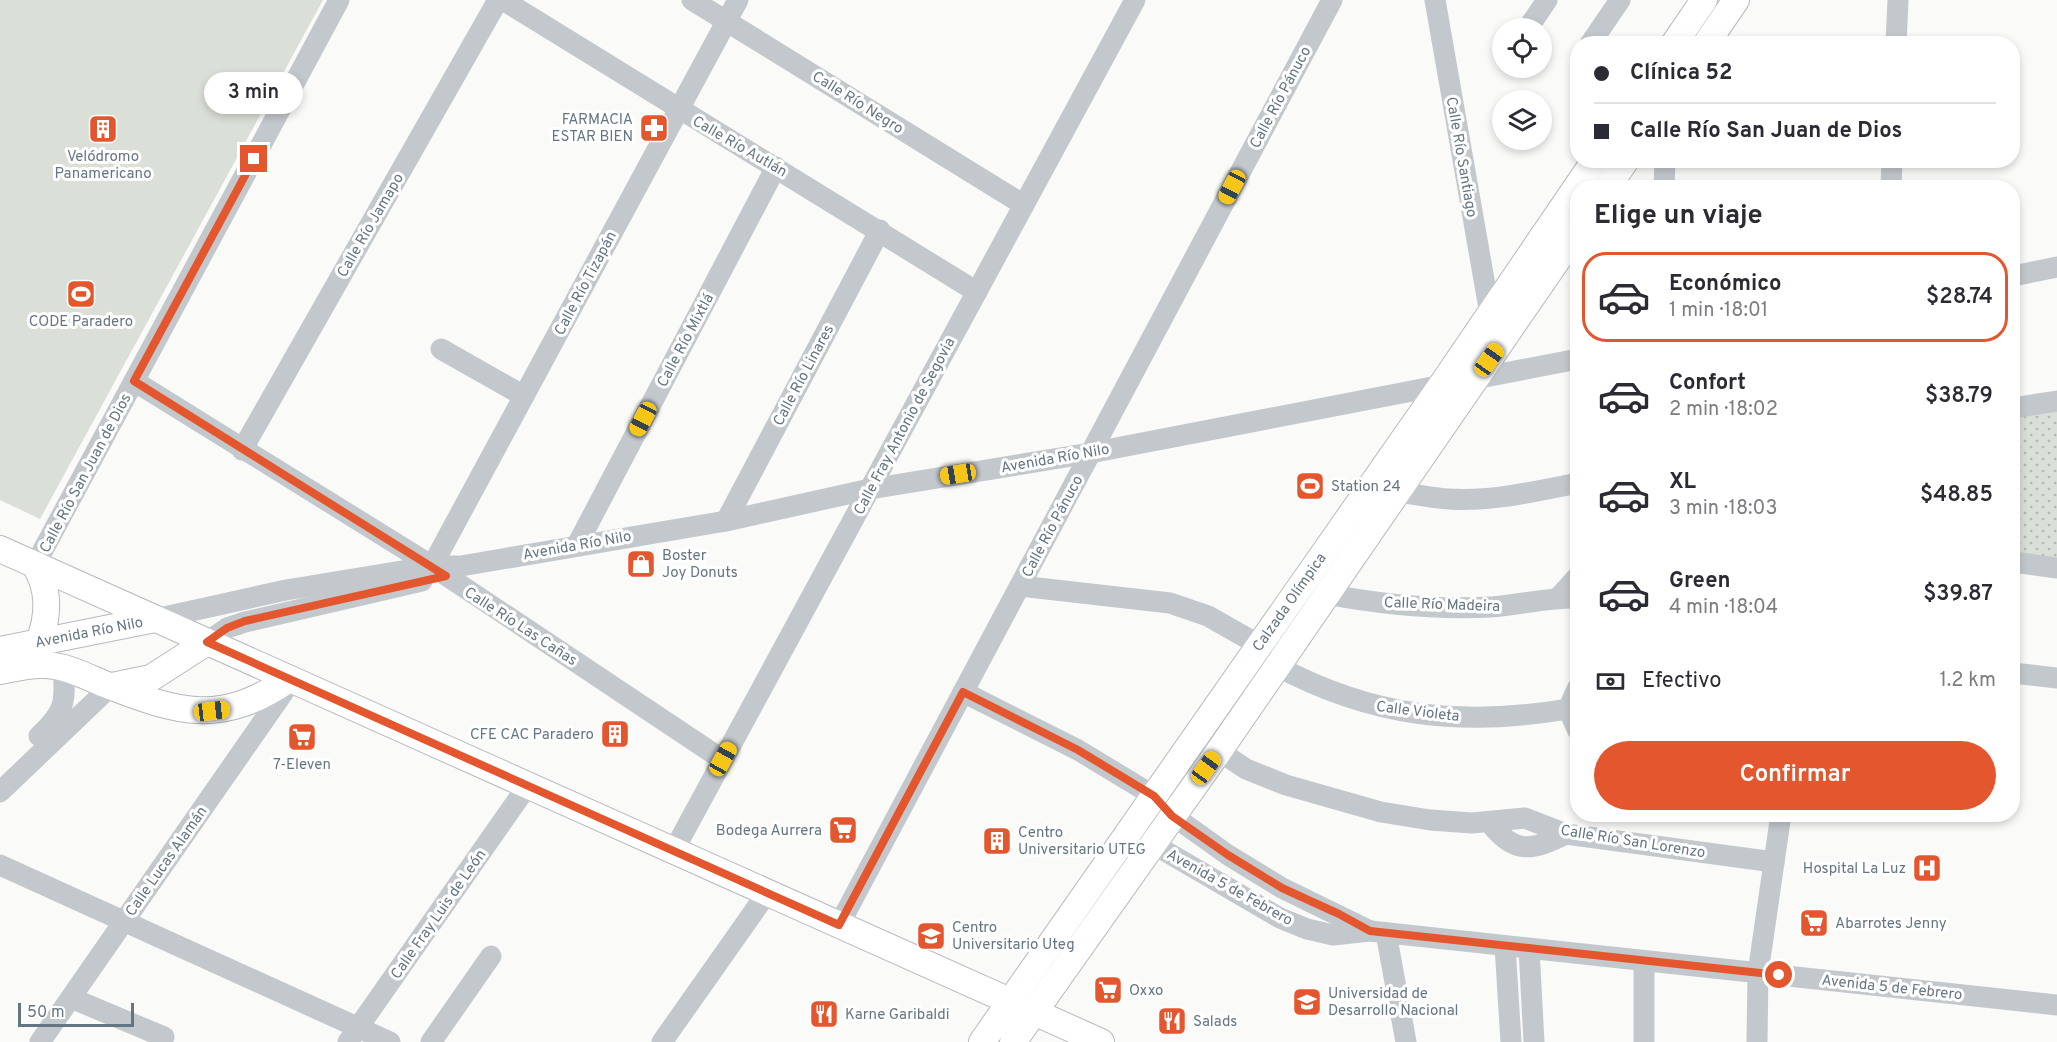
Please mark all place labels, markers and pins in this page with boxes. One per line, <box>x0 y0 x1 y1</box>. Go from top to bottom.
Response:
place label: FARMACIA ESTAR BIEN <box>552 111 633 147</box>
pharmacy icon: FARMACIA ESTAR BIEN <box>638 112 670 144</box>
building icon: Velódromo Panamericano <box>87 113 119 145</box>
place label: Velódromo Panamericano <box>54 148 152 184</box>
sports icon: CODE Paradero <box>65 278 97 310</box>
place label: CODE Paradero <box>29 313 133 332</box>
sports icon: Station 24 <box>1294 470 1326 502</box>
place label: Station 24 <box>1331 478 1401 497</box>
place label: Boster Joy Donuts <box>662 547 738 583</box>
shop icon: Boster Joy Donuts <box>625 548 657 580</box>
building icon: CFE CAC Paradero <box>599 718 631 750</box>
supermarket icon: 7-Eleven <box>286 721 318 753</box>
place label: CFE CAC Paradero <box>470 726 594 745</box>
place label: 7-Eleven <box>273 756 331 775</box>
supermarket icon: Bodega Aurrera <box>827 814 859 846</box>
place label: Bodega Aurrera <box>716 822 822 841</box>
place label: Centro Universitario UTEG <box>1018 824 1146 860</box>
building icon: Centro Universitario UTEG <box>981 825 1013 857</box>
hospital icon: Hospital La Luz <box>1911 852 1943 884</box>
place label: Hospital La Luz <box>1803 860 1906 879</box>
supermarket icon: Abarrotes Jenny <box>1798 907 1830 939</box>
place label: Abarrotes Jenny <box>1835 915 1947 934</box>
place label: Centro Universitario Uteg <box>952 919 1075 955</box>
school or university icon: Centro Universitario Uteg <box>915 920 947 952</box>
supermarket icon: Oxxo <box>1092 974 1124 1006</box>
place label: Oxxo <box>1129 982 1163 1001</box>
place label: Universidad de Desarrollo Nacional <box>1328 985 1459 1021</box>
school or university icon: Universidad de Desarrollo Nacional <box>1291 986 1323 1018</box>
restaurant icon: Karne Garibaldi <box>808 998 840 1030</box>
restaurant icon: Salads <box>1156 1005 1188 1037</box>
place label: Karne Garibaldi <box>845 1006 949 1025</box>
place label: Salads <box>1193 1013 1237 1032</box>

